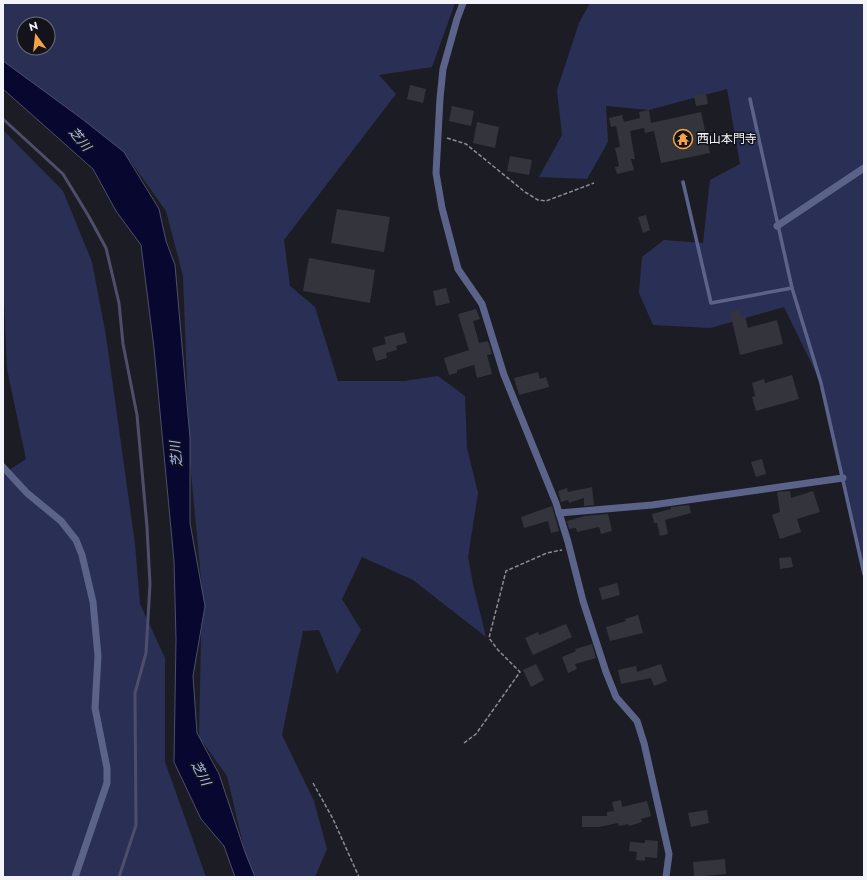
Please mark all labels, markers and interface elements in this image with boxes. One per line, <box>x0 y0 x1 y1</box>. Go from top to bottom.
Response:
north arrow <box>16 16 56 56</box>
text: N <box>27 17 40 35</box>
water label: 芝川 <box>64 123 97 157</box>
temple icon: 西山本門寺 <box>672 128 694 150</box>
place label: 西山本門寺 <box>697 130 757 148</box>
water label: 芝川 <box>165 438 187 468</box>
water label: 芝川 <box>187 757 216 791</box>

